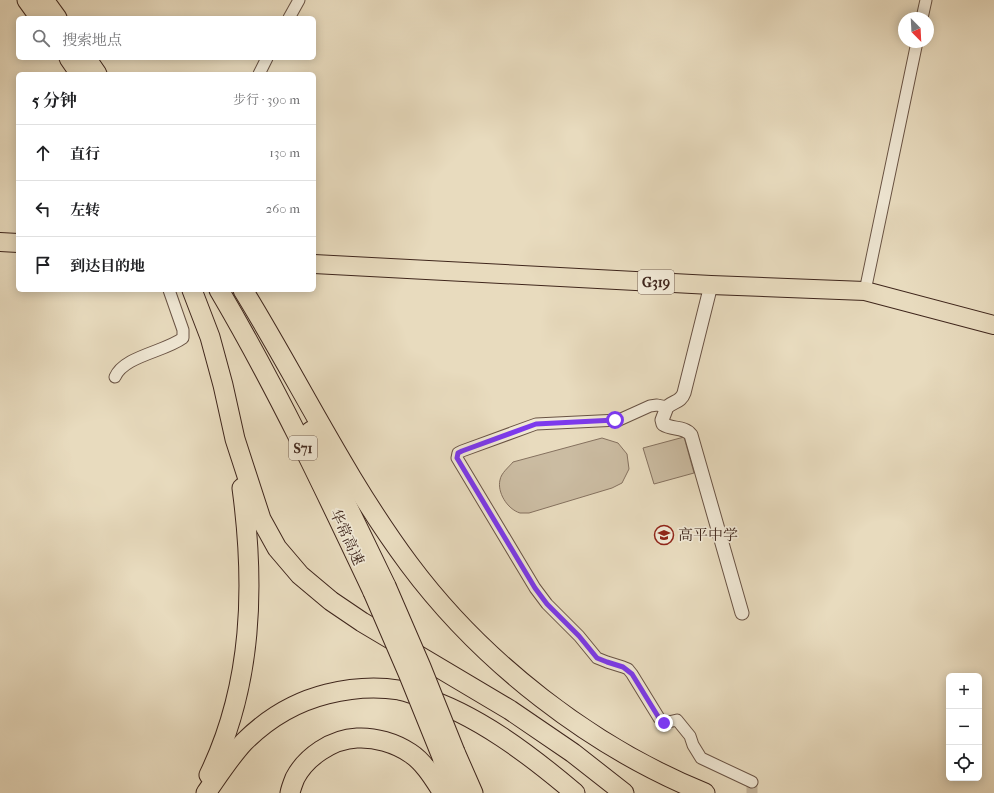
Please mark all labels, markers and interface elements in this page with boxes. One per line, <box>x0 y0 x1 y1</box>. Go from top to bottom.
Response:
north arrow <box>898 12 934 48</box>
search box <box>16 16 316 60</box>
icon: search <box>30 27 52 49</box>
text: 搜索地点 <box>62 31 122 49</box>
text: 5 分钟 <box>32 90 77 110</box>
text: 步行 · 390 m <box>233 92 300 107</box>
icon: ahead <box>32 142 54 164</box>
text: 直行 <box>70 145 100 163</box>
text: 130 m <box>269 145 300 160</box>
icon: left <box>32 198 54 220</box>
text: 左转 <box>70 201 100 219</box>
text: 260 m <box>266 201 300 216</box>
icon: arrive <box>32 254 54 276</box>
text: 到达目的地 <box>70 257 145 275</box>
road number: G319 <box>638 270 674 294</box>
route start <box>606 411 624 429</box>
road number: S71 <box>289 436 317 460</box>
street label: 华常高速 <box>326 506 368 568</box>
school or university icon: 高平中学 <box>653 524 675 546</box>
place label: 高平中学 <box>678 526 738 544</box>
map controls <box>946 673 982 781</box>
button: + <box>946 673 982 709</box>
button: − <box>946 709 982 745</box>
route end <box>655 714 673 732</box>
button: locate <box>946 745 982 781</box>

